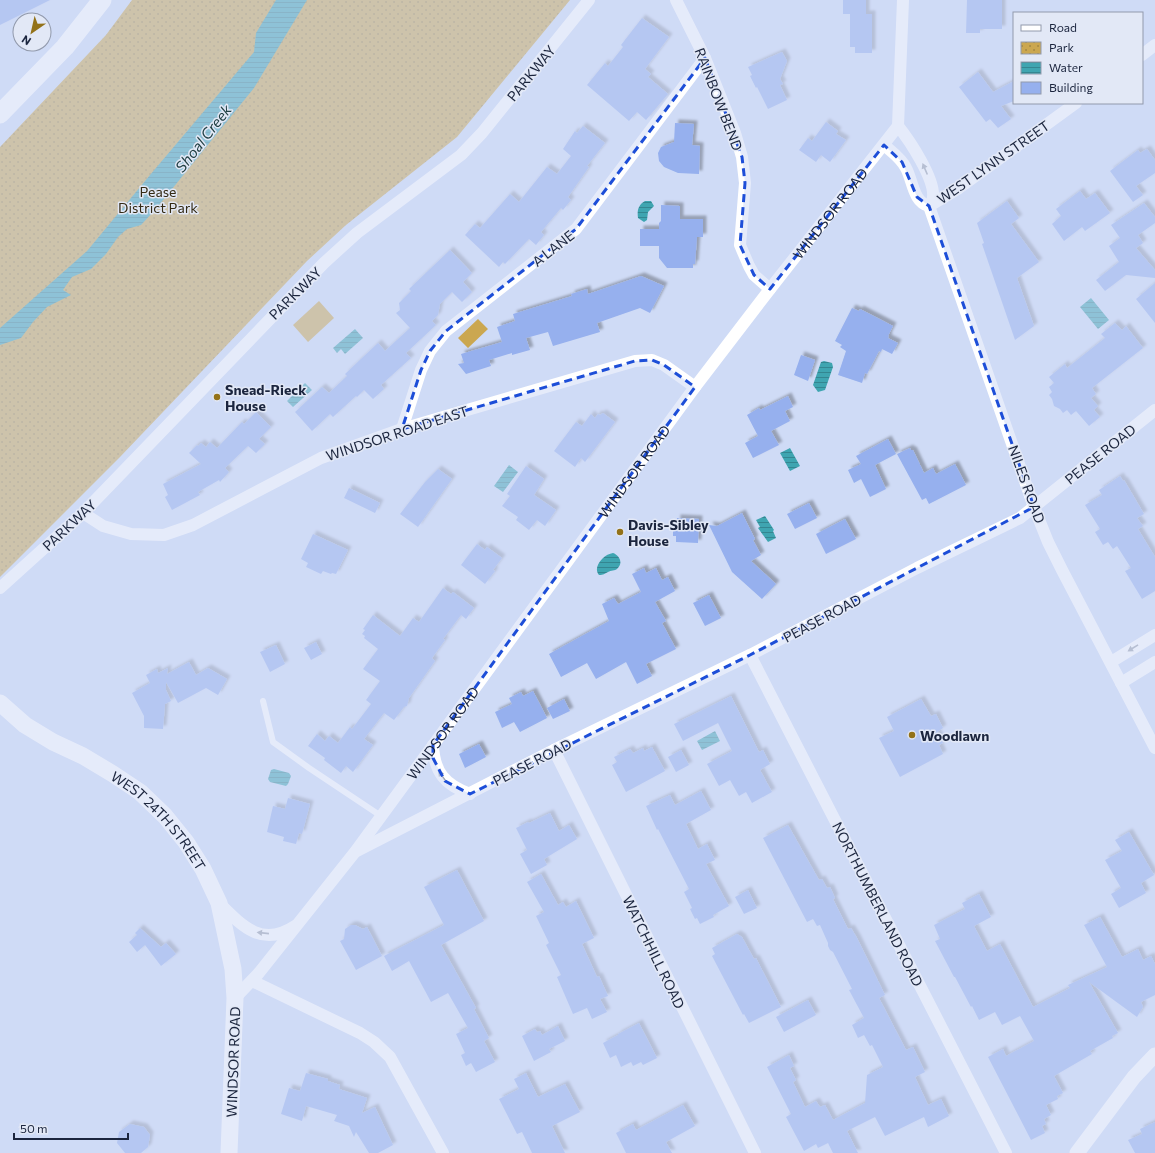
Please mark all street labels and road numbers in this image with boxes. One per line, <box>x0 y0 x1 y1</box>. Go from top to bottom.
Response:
street label: PARKWAY <box>503 42 559 104</box>
street label: RAINBOW BEND <box>692 45 746 153</box>
street label: WEST LYNN STREET <box>933 117 1053 207</box>
street label: WINDSOR ROAD <box>789 164 871 262</box>
street label: A LANE <box>529 226 577 270</box>
street label: PARKWAY <box>265 263 325 323</box>
street label: WINDSOR ROAD EAST <box>324 402 470 464</box>
street label: PEASE ROAD <box>1061 420 1139 488</box>
street label: WINDSOR ROAD <box>594 421 673 521</box>
street label: NILES ROAD <box>1005 443 1049 525</box>
street label: PARKWAY <box>39 496 99 554</box>
street label: PEASE ROAD <box>780 590 864 646</box>
street label: WINDSOR ROAD <box>403 683 482 782</box>
street label: PEASE ROAD <box>490 735 574 789</box>
street label: WEST 24TH STREET <box>108 767 210 873</box>
street label: NORTHUMBERLAND ROAD <box>829 819 927 989</box>
street label: WATCHHILL ROAD <box>619 893 689 1011</box>
street label: WINDSOR ROAD <box>223 1006 243 1118</box>

